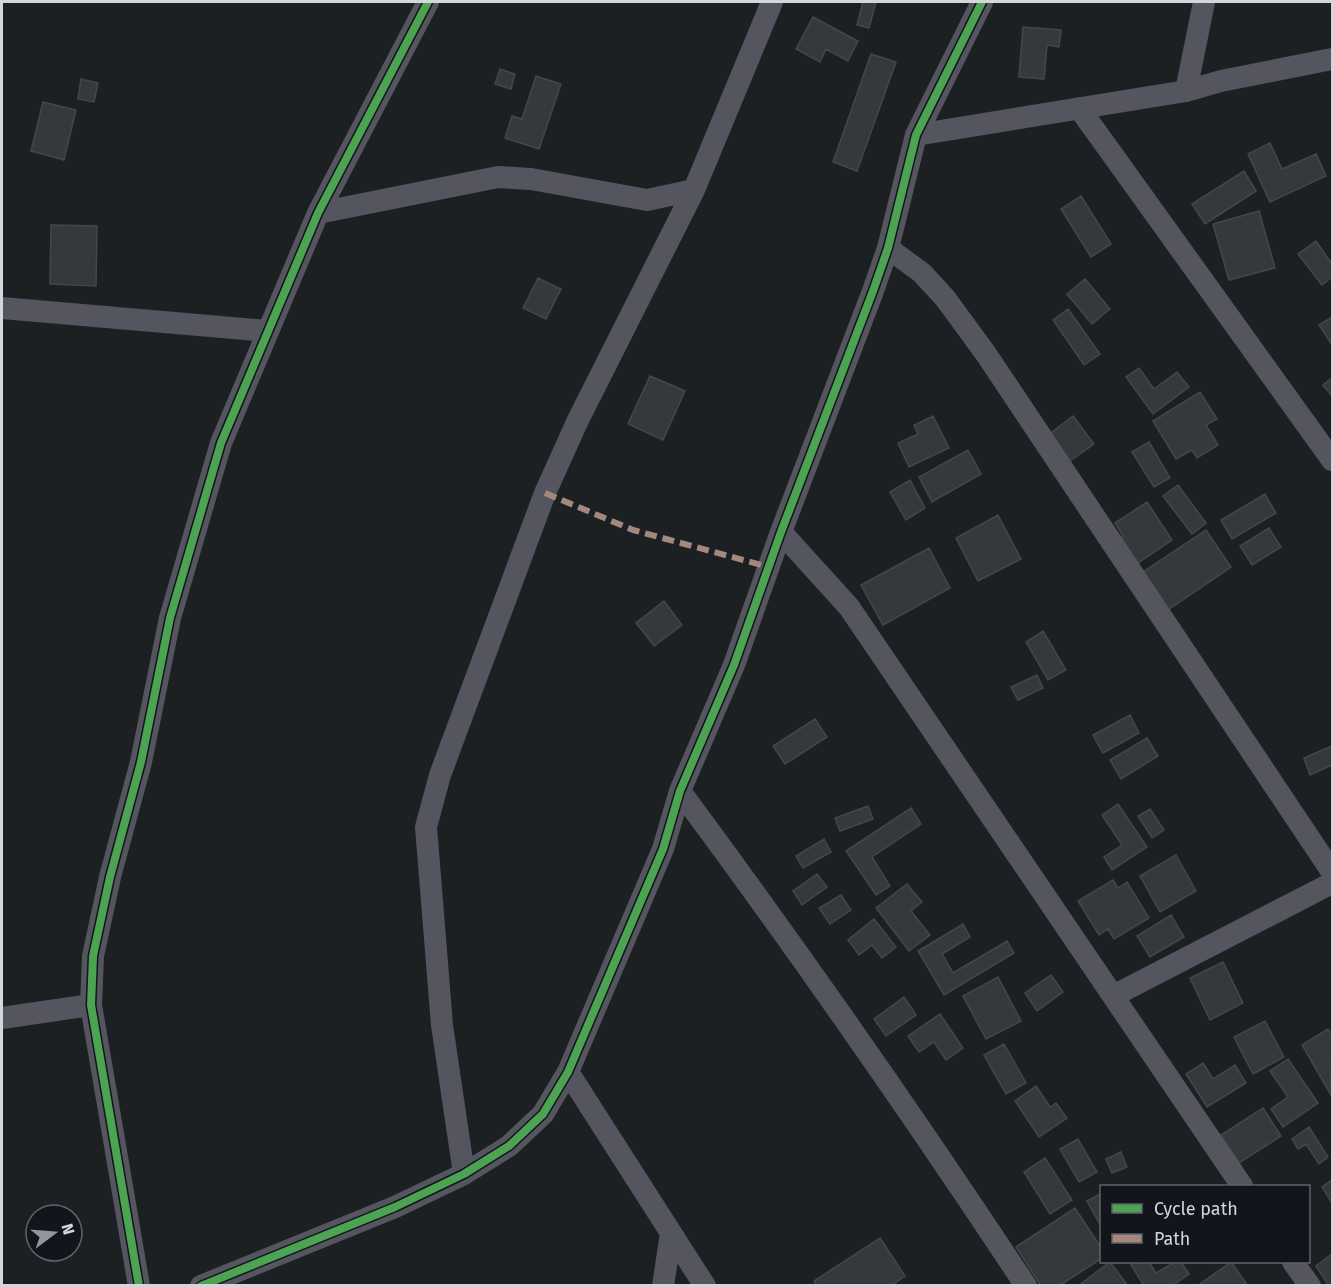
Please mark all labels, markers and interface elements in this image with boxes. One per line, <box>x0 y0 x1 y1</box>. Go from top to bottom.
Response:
legend <box>1100 1185 1310 1263</box>
text: Cycle path <box>1154 1198 1238 1220</box>
north arrow <box>24 1203 84 1263</box>
text: N <box>57 1221 79 1237</box>
text: Path <box>1154 1228 1190 1250</box>

